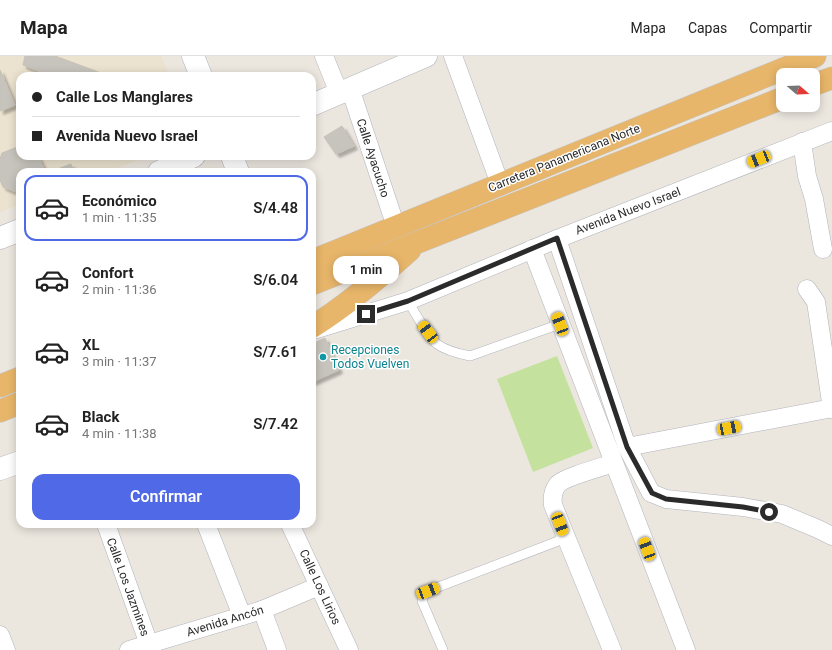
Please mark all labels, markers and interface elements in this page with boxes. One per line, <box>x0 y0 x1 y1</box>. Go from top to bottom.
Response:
text: Mapa <box>20 16 68 39</box>
text: Mapa <box>631 20 666 36</box>
text: Capas <box>688 20 727 36</box>
text: Compartir <box>749 20 812 36</box>
north arrow <box>776 68 820 112</box>
map controls <box>776 68 820 112</box>
text: Calle Los Manglares <box>56 88 193 106</box>
street label: Calle Ayacucho <box>354 117 392 199</box>
street label: Carretera Panamericana Norte <box>486 121 642 195</box>
text: Avenida Nuevo Israel <box>56 127 198 145</box>
car <box>746 149 772 169</box>
street label: Avenida Nuevo Israel <box>573 184 683 238</box>
icon: car <box>34 190 70 226</box>
text: Económico <box>82 192 157 210</box>
text: S/4.48 <box>253 199 298 217</box>
text: 1 min · 11:35 <box>82 210 157 225</box>
callout: 1 min <box>333 256 399 284</box>
icon: car <box>34 262 70 298</box>
text: 1 min <box>350 262 382 277</box>
text: Confort <box>82 264 133 282</box>
text: S/6.04 <box>253 271 298 289</box>
text: 2 min · 11:36 <box>82 282 157 297</box>
route end <box>357 305 375 323</box>
car <box>550 311 570 337</box>
car <box>416 319 440 345</box>
icon: car <box>34 334 70 370</box>
text: XL <box>82 336 100 354</box>
text: S/7.61 <box>253 343 298 361</box>
place label: Recepciones Todos Vuelven <box>331 343 409 371</box>
marker: Recepciones Todos Vuelven <box>318 352 328 362</box>
text: 3 min · 11:37 <box>82 354 157 369</box>
icon: car <box>34 406 70 442</box>
text: Black <box>82 408 119 426</box>
text: S/7.42 <box>253 415 298 433</box>
car <box>716 420 742 436</box>
text: 4 min · 11:38 <box>82 426 157 441</box>
button: Confirmar <box>32 474 300 520</box>
route start <box>760 503 778 521</box>
car <box>550 511 570 537</box>
street label: Calle Los Jazmines <box>104 536 152 638</box>
car <box>637 536 657 562</box>
street label: Calle Los Lirios <box>296 547 344 627</box>
car <box>415 581 441 601</box>
street label: Avenida Ancón <box>185 603 265 639</box>

